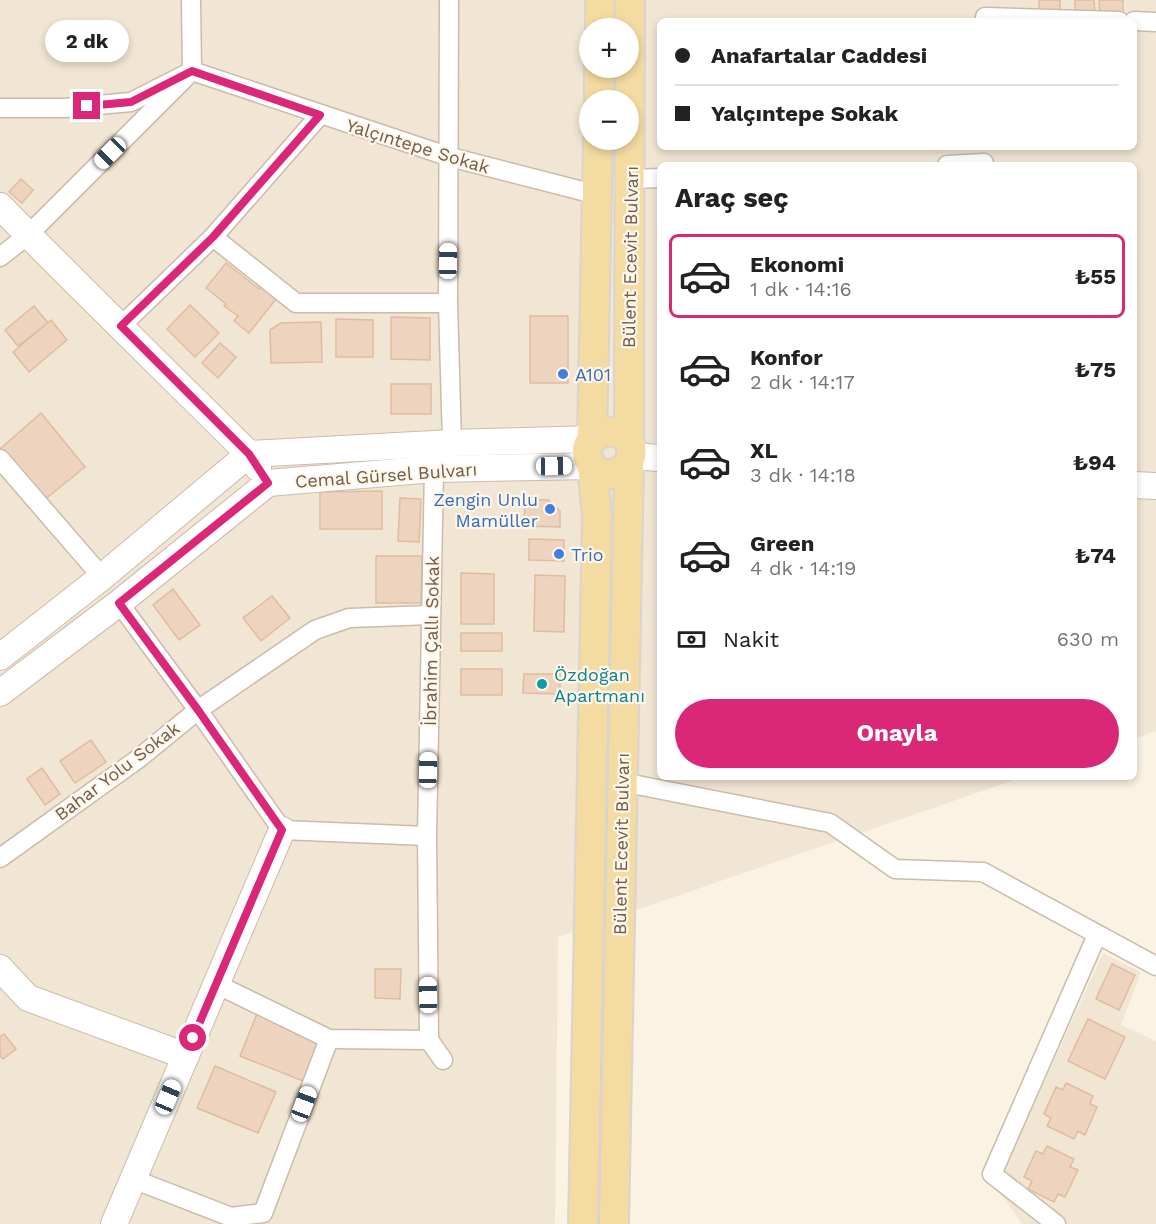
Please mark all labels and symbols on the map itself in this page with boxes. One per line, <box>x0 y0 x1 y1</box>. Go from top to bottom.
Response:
callout: 2 dk <box>45 19 129 61</box>
route end <box>73 92 100 119</box>
street label: Yalçıntepe Sokak <box>344 114 492 178</box>
car <box>91 134 129 172</box>
street label: Bülent Ecevit Bulvarı <box>618 166 642 348</box>
car <box>439 243 457 279</box>
place label: A101 <box>575 364 611 385</box>
marker: A101 <box>556 367 570 381</box>
car <box>536 457 572 475</box>
street label: Cemal Gürsel Bulvarı <box>294 458 478 492</box>
place label: Zengin Unlu Mamüller <box>434 489 538 531</box>
marker: Zengin Unlu Mamüller <box>543 502 557 516</box>
place label: Trio <box>571 544 604 565</box>
marker: Trio <box>552 547 566 561</box>
street label: İbrahim Çallı Sokak <box>419 556 443 726</box>
place label: Özdoğan Apartmanı <box>554 664 645 706</box>
marker: Özdoğan Apartmanı <box>535 677 549 691</box>
street label: Bahar Yolu Sokak <box>50 717 184 825</box>
car <box>419 752 437 788</box>
street label: Bülent Ecevit Bulvarı <box>609 753 633 935</box>
car <box>419 977 437 1013</box>
route start <box>179 1024 206 1051</box>
car <box>153 1077 183 1117</box>
car <box>289 1084 319 1124</box>

